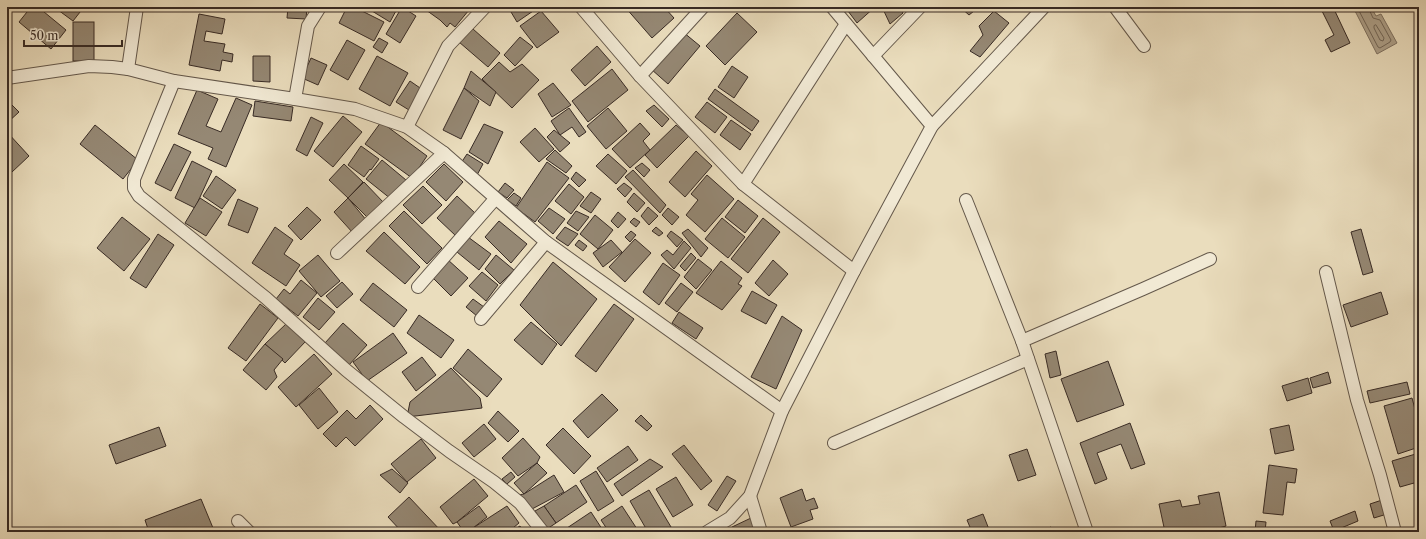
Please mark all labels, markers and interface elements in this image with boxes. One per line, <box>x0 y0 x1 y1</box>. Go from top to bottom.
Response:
scale bar <box>24 22 122 48</box>
text: 50 m <box>30 28 59 43</box>

